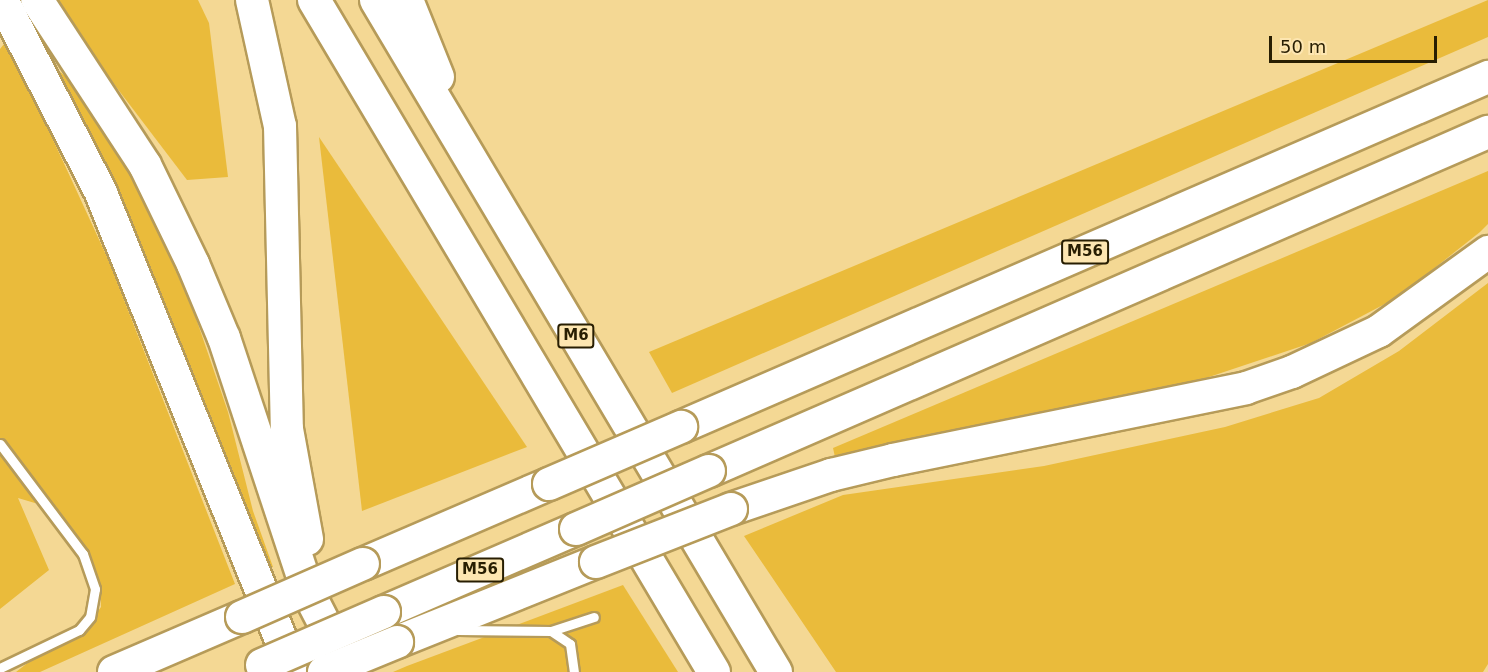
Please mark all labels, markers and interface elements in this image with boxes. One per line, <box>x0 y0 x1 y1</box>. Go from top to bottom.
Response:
scale bar <box>1272 24 1440 62</box>
text: 50 m <box>1280 36 1326 57</box>
road number: M56 <box>1061 240 1109 264</box>
road number: M6 <box>556 324 596 348</box>
road number: M56 <box>456 558 504 582</box>

